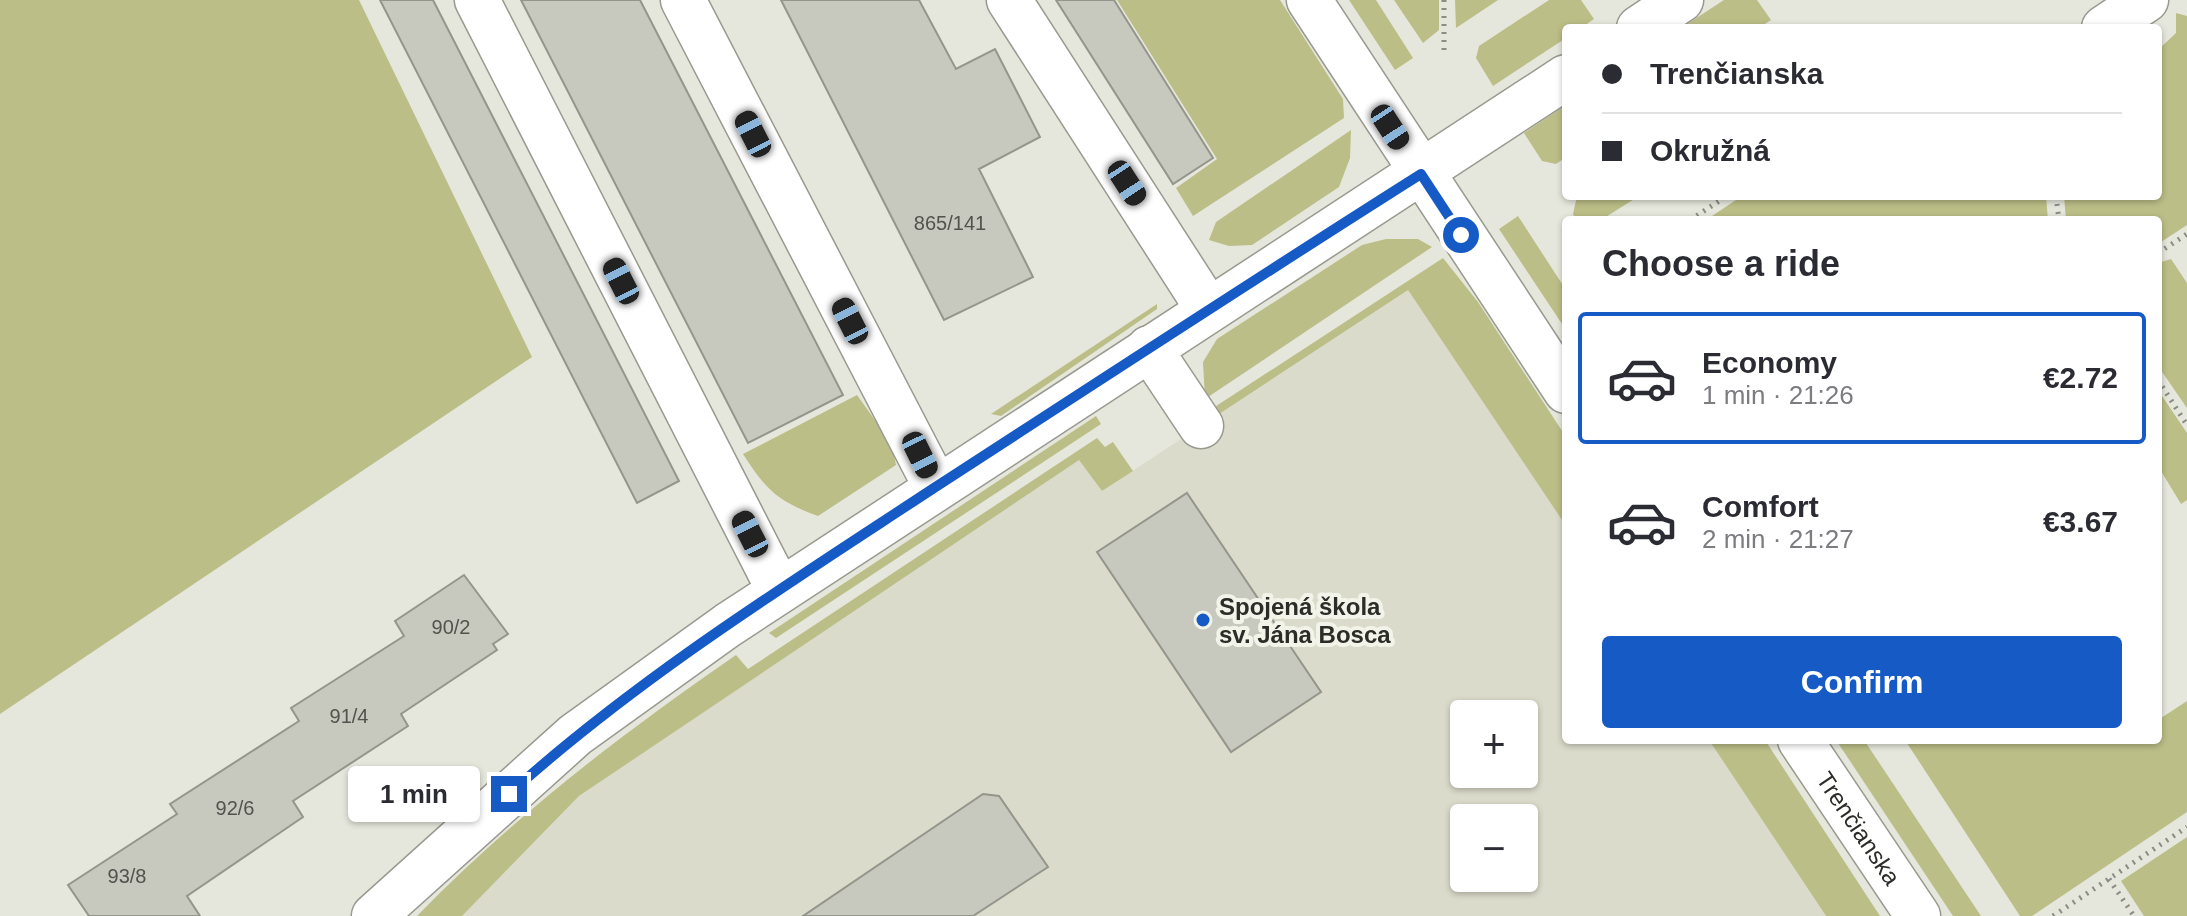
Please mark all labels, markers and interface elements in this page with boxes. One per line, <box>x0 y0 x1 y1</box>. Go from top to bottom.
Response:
text: Trenčianska <box>1650 57 1823 90</box>
car <box>1367 100 1413 154</box>
car <box>731 107 775 161</box>
text: Okružná <box>1650 134 1770 167</box>
car <box>1104 156 1150 210</box>
house number: 865/141 <box>914 212 986 234</box>
route start <box>1443 217 1479 253</box>
text: Choose a ride <box>1602 243 1840 284</box>
car <box>599 254 643 308</box>
car <box>828 294 872 348</box>
icon: car <box>1606 342 1678 414</box>
text: Economy <box>1702 346 1837 379</box>
text: €2.72 <box>2043 361 2118 394</box>
text: 1 min · 21:26 <box>1702 380 1854 410</box>
car <box>899 428 941 482</box>
icon: car <box>1606 486 1678 558</box>
text: Comfort <box>1702 490 1819 523</box>
text: €3.67 <box>2043 505 2118 538</box>
car <box>728 507 772 561</box>
text: 2 min · 21:27 <box>1702 524 1854 554</box>
place label: Spojená škola sv. Jána Bosca <box>1219 593 1391 648</box>
marker: Spojená škola sv. Jána Bosca <box>1194 611 1212 629</box>
house number: 90/2 <box>432 616 470 638</box>
button: Confirm <box>1602 636 2122 728</box>
map controls <box>1450 700 1538 892</box>
button: + <box>1450 700 1538 788</box>
house number: 91/4 <box>330 705 368 727</box>
callout: 1 min <box>349 766 481 822</box>
street label: Trenčianska <box>1812 767 1907 890</box>
route end <box>491 776 527 812</box>
text: 1 min <box>380 779 448 809</box>
house number: 92/6 <box>216 797 254 819</box>
button: − <box>1450 804 1538 892</box>
house number: 93/8 <box>108 865 146 887</box>

